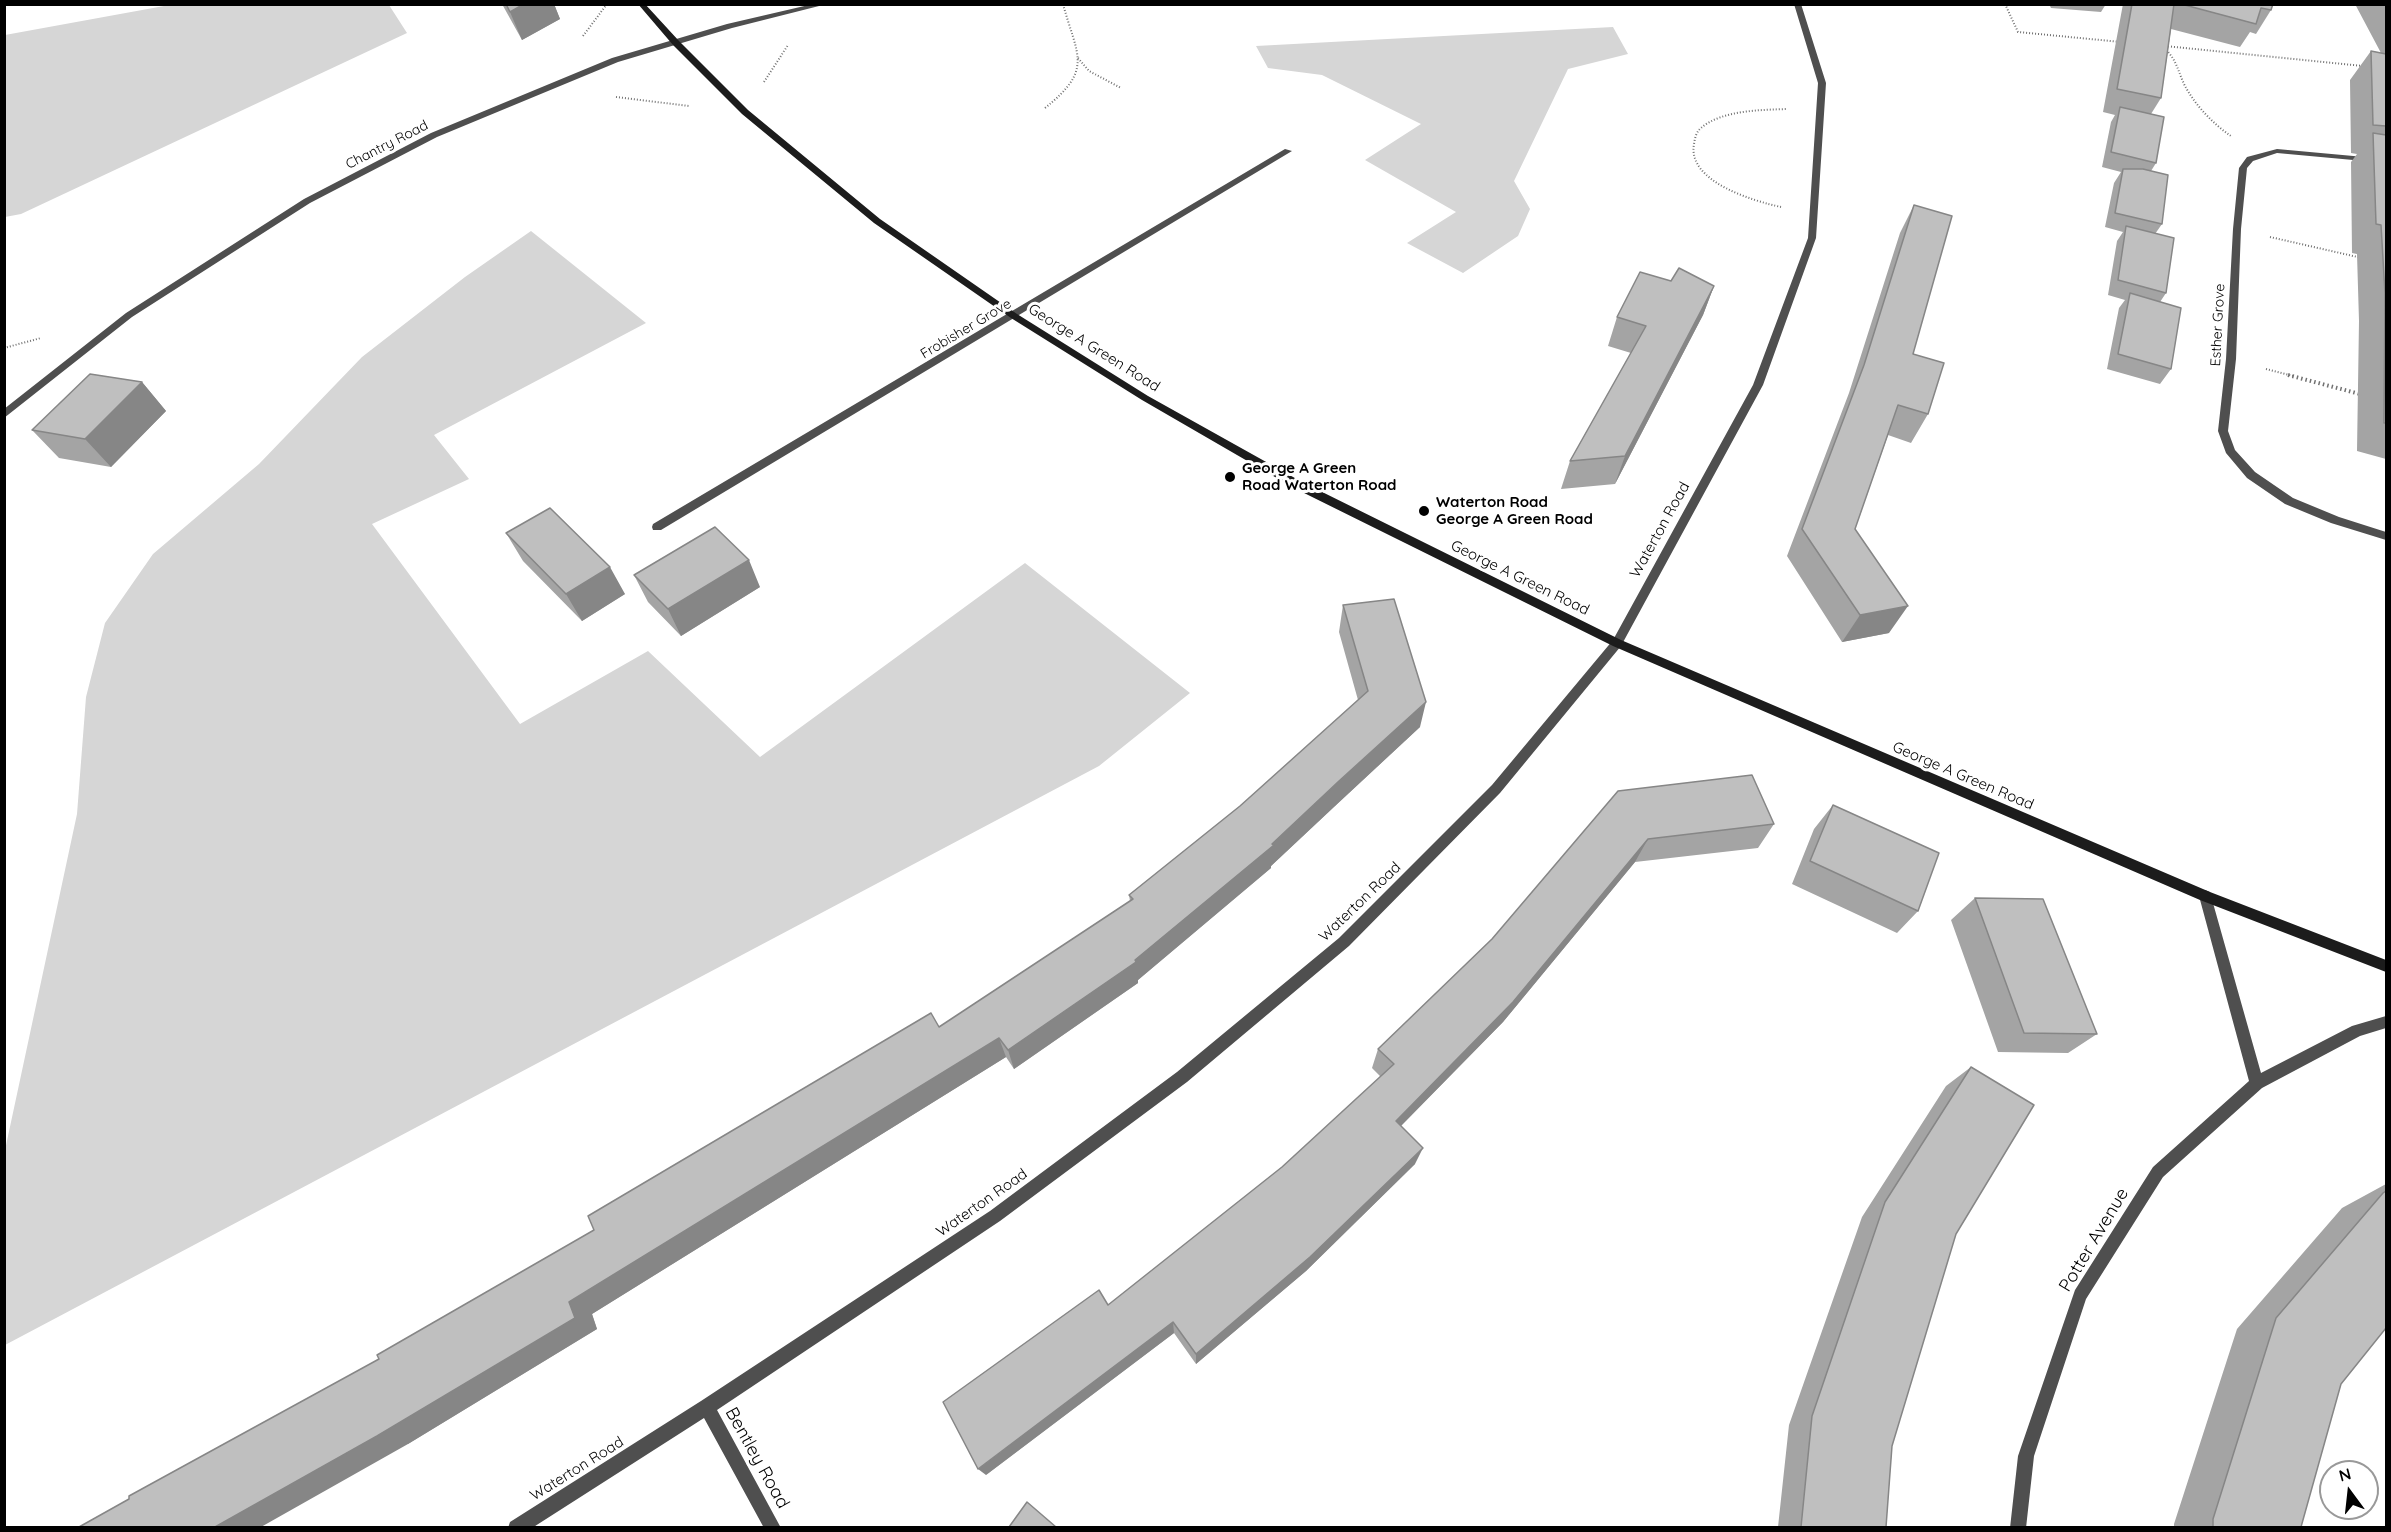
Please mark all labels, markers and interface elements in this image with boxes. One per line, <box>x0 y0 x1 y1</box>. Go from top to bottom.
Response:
street label: Chantry Road <box>343 117 431 173</box>
street label: Esther Grove <box>2207 283 2229 367</box>
street label: Frobisher Grove <box>918 295 1014 363</box>
street label: George A Green Road <box>1025 300 1163 396</box>
place label: George A Green Road Waterton Road <box>1242 459 1396 494</box>
marker: George A Green Road Waterton Road <box>1223 470 1237 484</box>
street label: Waterton Road <box>1626 479 1694 581</box>
place label: Waterton Road George A Green Road <box>1436 493 1593 528</box>
marker: Waterton Road George A Green Road <box>1417 504 1431 518</box>
street label: George A Green Road <box>1448 537 1592 619</box>
street label: George A Green Road <box>1890 738 2036 814</box>
street label: Waterton Road <box>1315 858 1405 946</box>
street label: Waterton Road <box>933 1165 1031 1241</box>
street label: Potter Avenue <box>2055 1184 2133 1296</box>
street label: Bentley Road <box>720 1404 794 1512</box>
street label: Waterton Road <box>527 1433 627 1505</box>
north arrow <box>2319 1460 2379 1520</box>
text: N <box>2337 1463 2353 1486</box>

